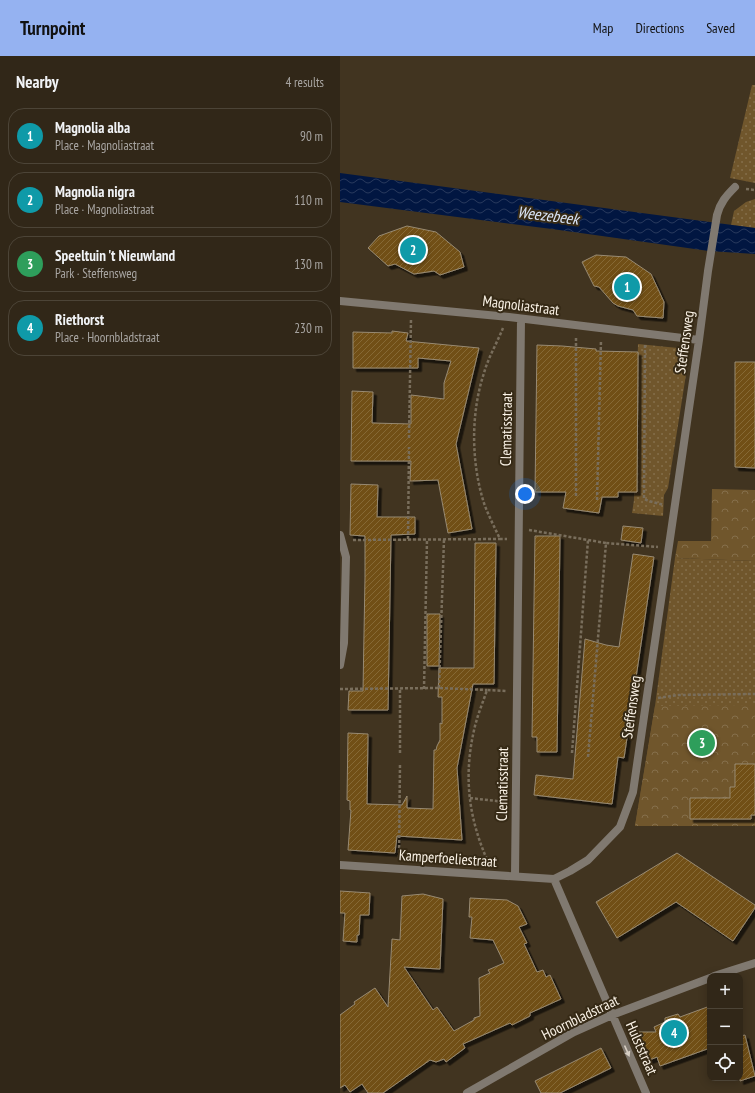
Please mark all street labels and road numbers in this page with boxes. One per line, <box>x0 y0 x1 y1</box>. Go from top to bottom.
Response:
street label: Magnoliastraat <box>481 291 561 319</box>
street label: Steffensweg <box>670 309 698 375</box>
street label: Clematisstraat <box>496 392 516 466</box>
street label: Steffensweg <box>617 674 645 740</box>
street label: Clematisstraat <box>492 747 512 821</box>
street label: Kamperfoeliestraat <box>398 845 498 871</box>
street label: Hoornbladstraat <box>538 990 622 1044</box>
street label: Hulststraat <box>622 1018 662 1078</box>

